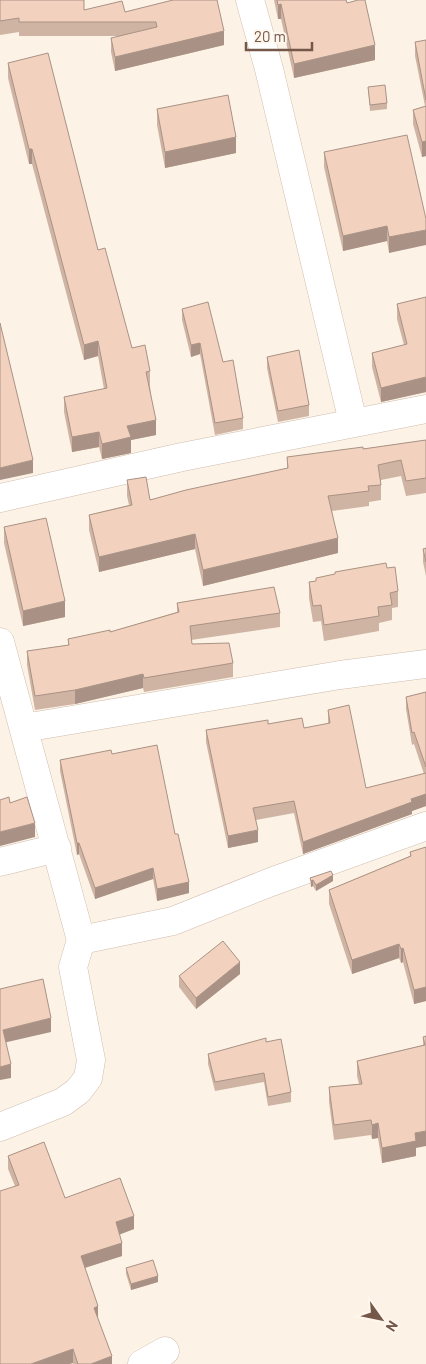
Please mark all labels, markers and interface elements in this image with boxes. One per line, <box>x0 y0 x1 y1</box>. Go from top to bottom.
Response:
scale bar <box>246 20 312 52</box>
text: 20 m <box>254 27 286 45</box>
north arrow <box>356 1294 406 1344</box>
text: N <box>383 1318 402 1335</box>

